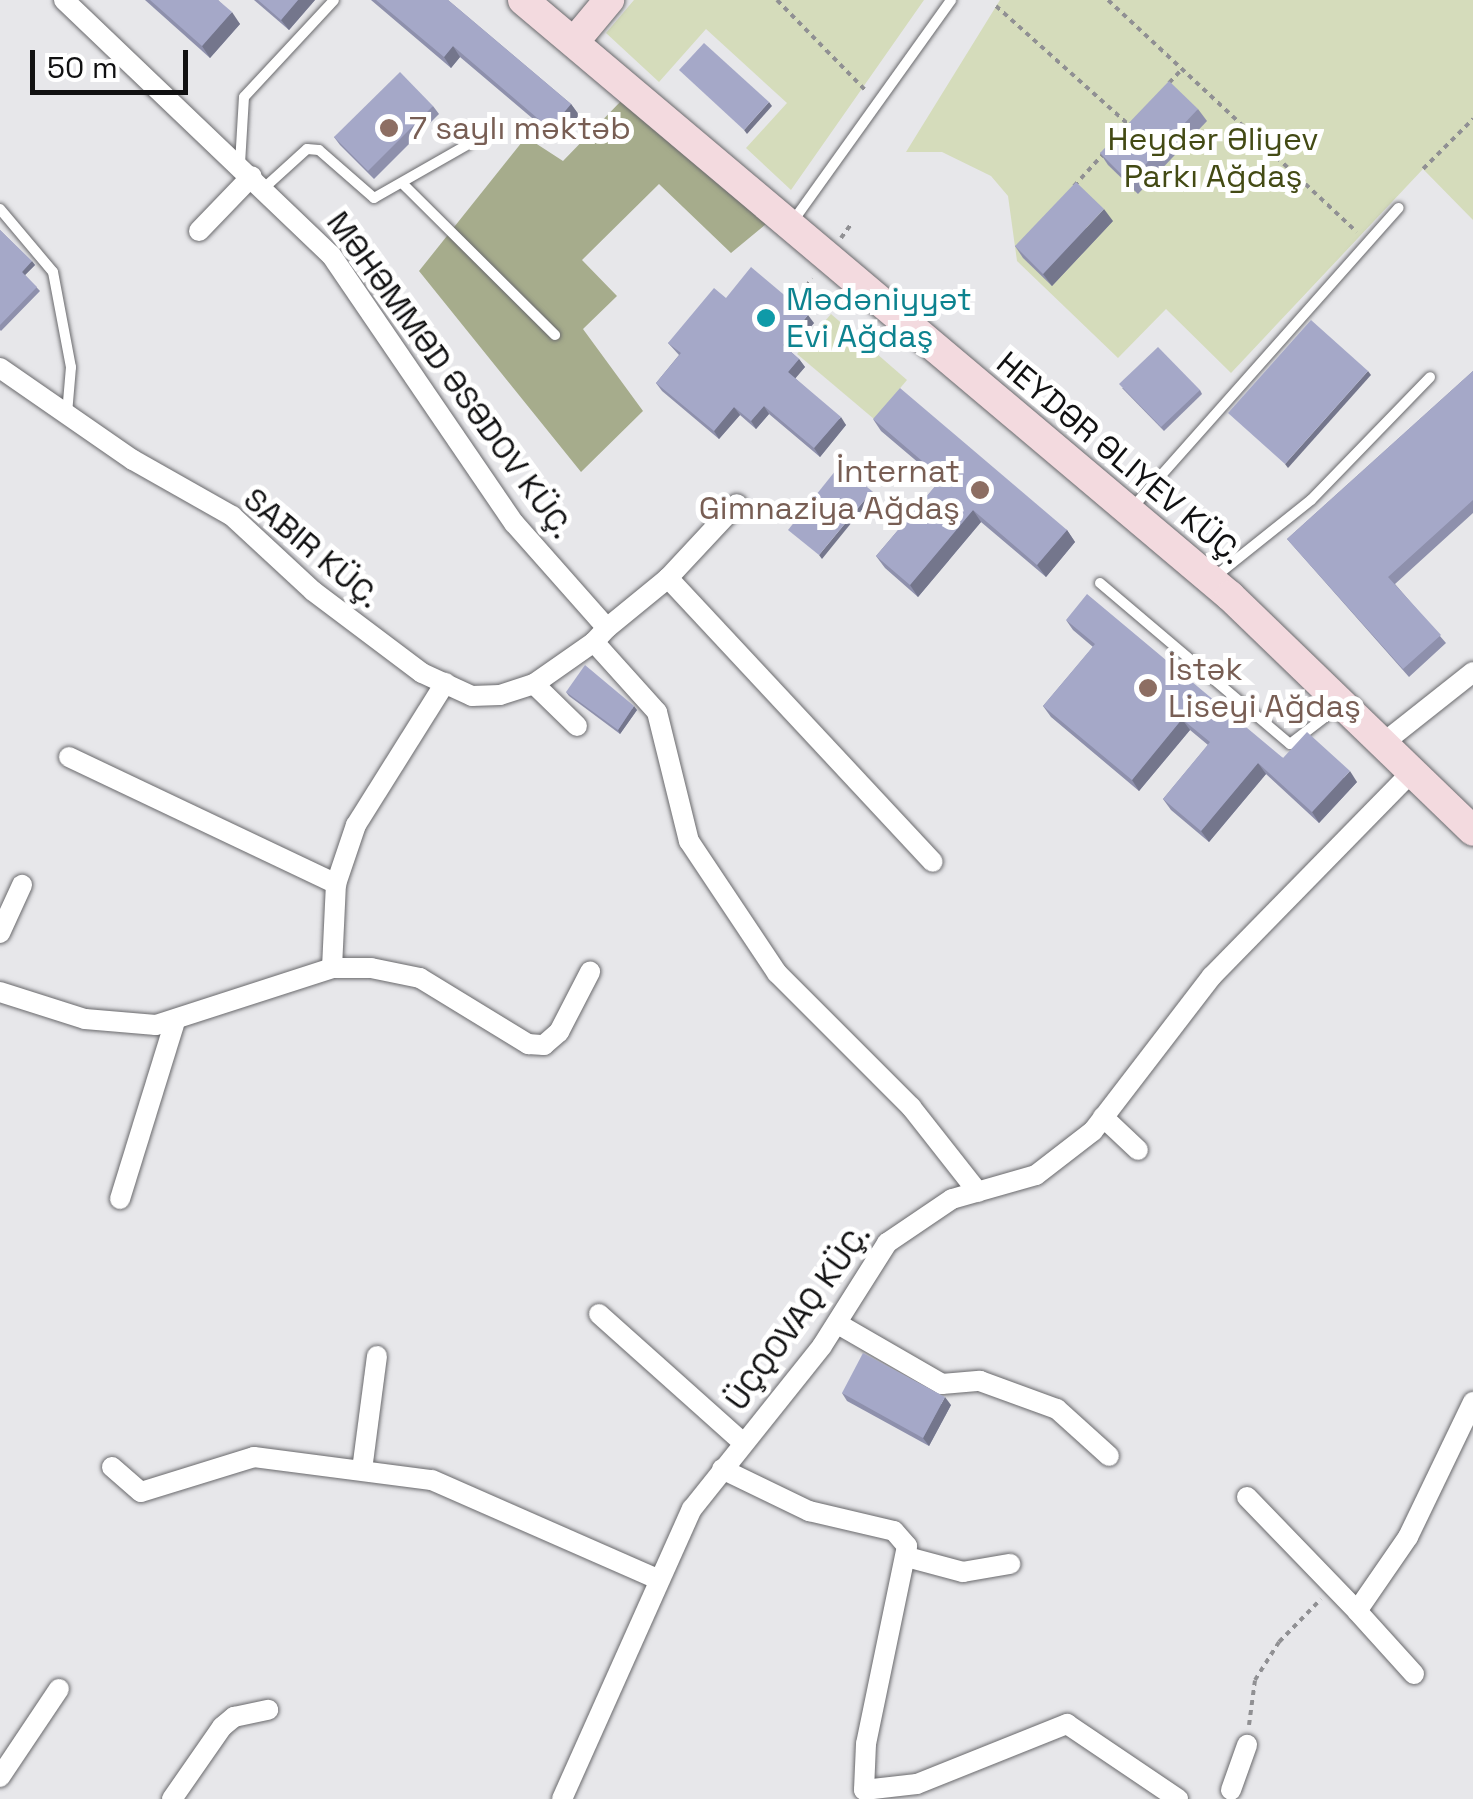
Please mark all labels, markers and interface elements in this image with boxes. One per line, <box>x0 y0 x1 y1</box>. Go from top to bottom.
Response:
scale bar <box>35 30 192 92</box>
text: 50 m <box>47 48 118 87</box>
place label: 7 saylı məktəb <box>409 109 631 147</box>
marker: 7 saylı məktəb <box>378 117 400 139</box>
park label: Heydər Əliyev Parkı Ağdaş <box>1108 121 1318 196</box>
street label: MƏHƏMMƏD ƏSƏDOV KÜÇ. <box>318 204 582 546</box>
place label: Mədəniyyət Evi Ağdaş <box>786 281 972 356</box>
marker: Mədəniyyət Evi Ağdaş <box>755 307 777 329</box>
street label: HEYDƏR ƏLIYEV KÜÇ. <box>989 344 1251 572</box>
place label: İnternat Gimnaziya Ağdaş <box>698 453 960 528</box>
marker: İnternat Gimnaziya Ağdaş <box>969 479 991 501</box>
street label: SABIR KÜÇ. <box>236 480 388 616</box>
place label: İstək Liseyi Ağdaş <box>1168 651 1361 726</box>
marker: İstək Liseyi Ağdaş <box>1137 677 1159 699</box>
street label: ÜÇQOVAQ KÜÇ. <box>717 1216 879 1418</box>

